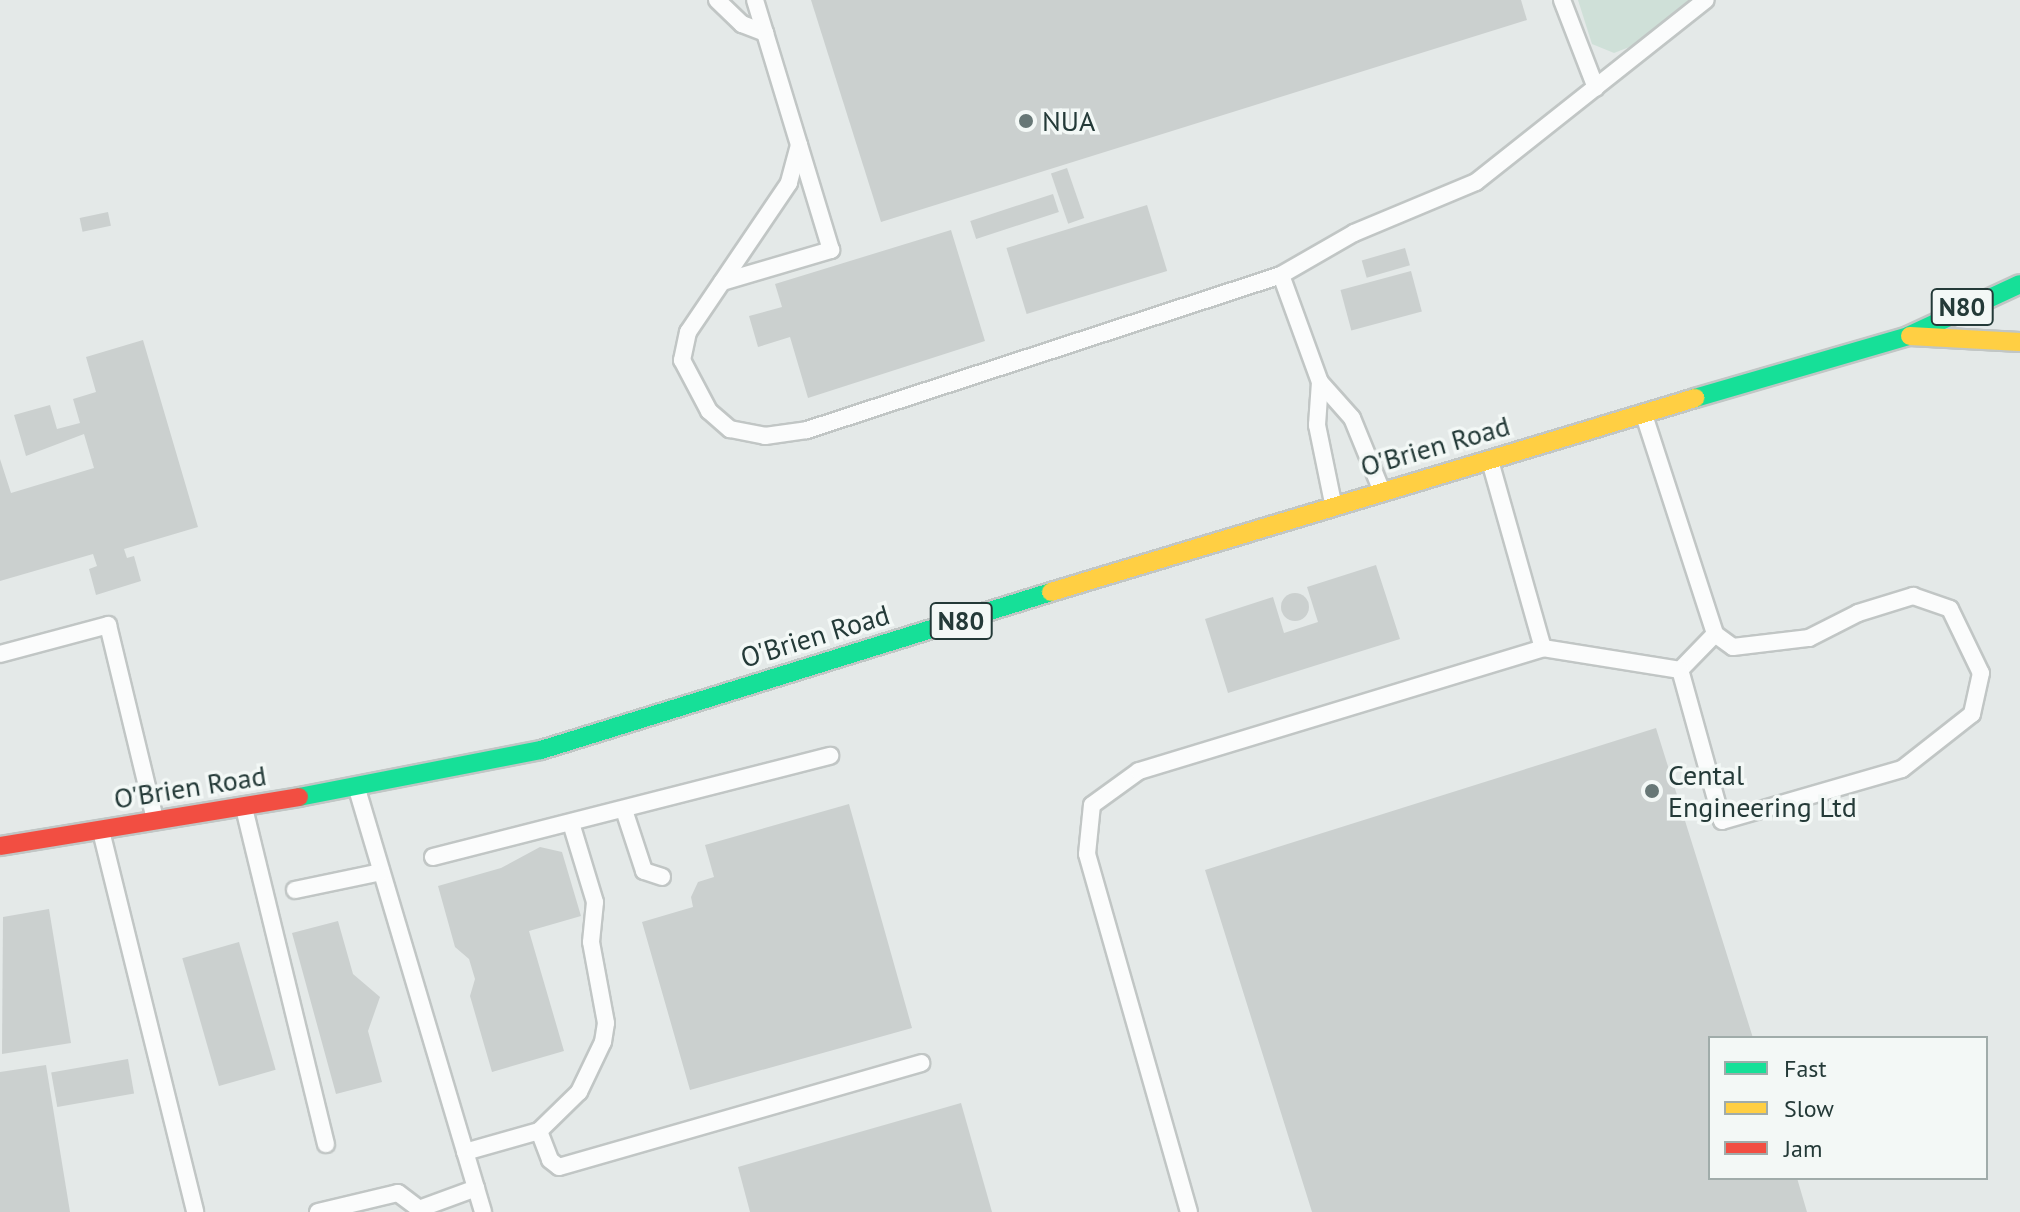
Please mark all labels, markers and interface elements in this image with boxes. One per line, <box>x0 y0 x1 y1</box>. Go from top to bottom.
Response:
place label: NUA <box>1042 104 1095 138</box>
marker: NUA <box>1017 112 1035 130</box>
road number: N80 <box>1930 285 1994 329</box>
street label: O'Brien Road <box>1356 409 1514 483</box>
street label: O'Brien Road <box>737 597 893 675</box>
road number: N80 <box>929 599 993 643</box>
street label: O'Brien Road <box>111 758 269 816</box>
place label: Cental Engineering Ltd <box>1668 758 1857 824</box>
marker: Cental Engineering Ltd <box>1643 782 1661 800</box>
legend <box>1708 1036 1988 1180</box>
text: Fast <box>1784 1053 1827 1084</box>
text: Slow <box>1784 1093 1834 1124</box>
text: Jam <box>1784 1133 1822 1164</box>

